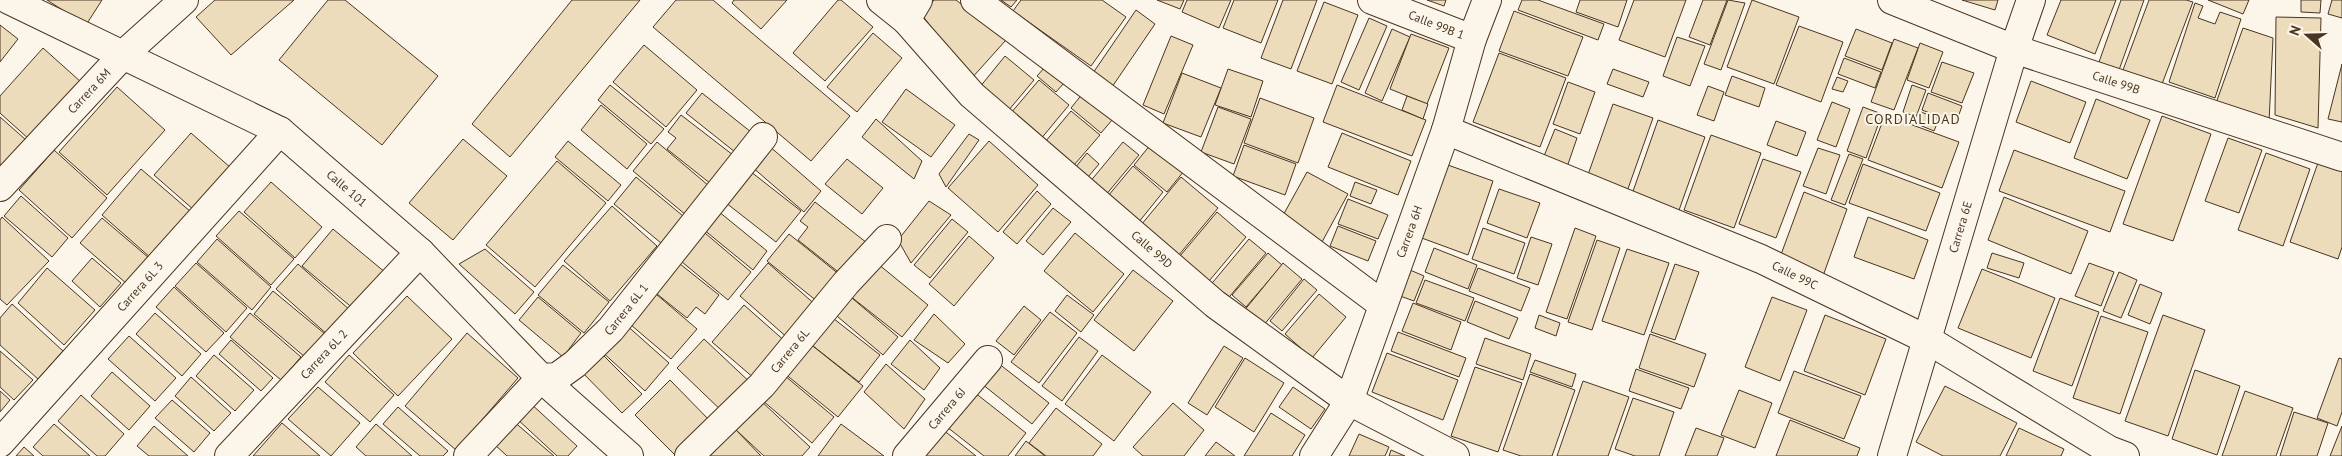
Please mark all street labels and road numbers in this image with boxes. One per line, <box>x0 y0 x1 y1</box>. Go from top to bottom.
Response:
street label: Calle 99B 1 <box>1406 7 1467 42</box>
street label: Carrera 6M <box>64 65 114 117</box>
street label: Calle 99B <box>2091 67 2142 97</box>
street label: Calle 101 <box>324 167 370 210</box>
street label: Carrera 6E <box>1945 199 1975 255</box>
street label: Carrera 6H <box>1393 203 1425 260</box>
street label: Calle 99D <box>1128 227 1176 271</box>
street label: Carrera 6L 3 <box>114 258 166 315</box>
street label: Calle 99C <box>1770 258 1820 292</box>
street label: Carrera 6L 1 <box>601 280 651 338</box>
street label: Carrera 6L <box>767 325 812 376</box>
street label: Carrera 6L 2 <box>297 326 350 382</box>
street label: Carrera 6J <box>925 384 969 432</box>

